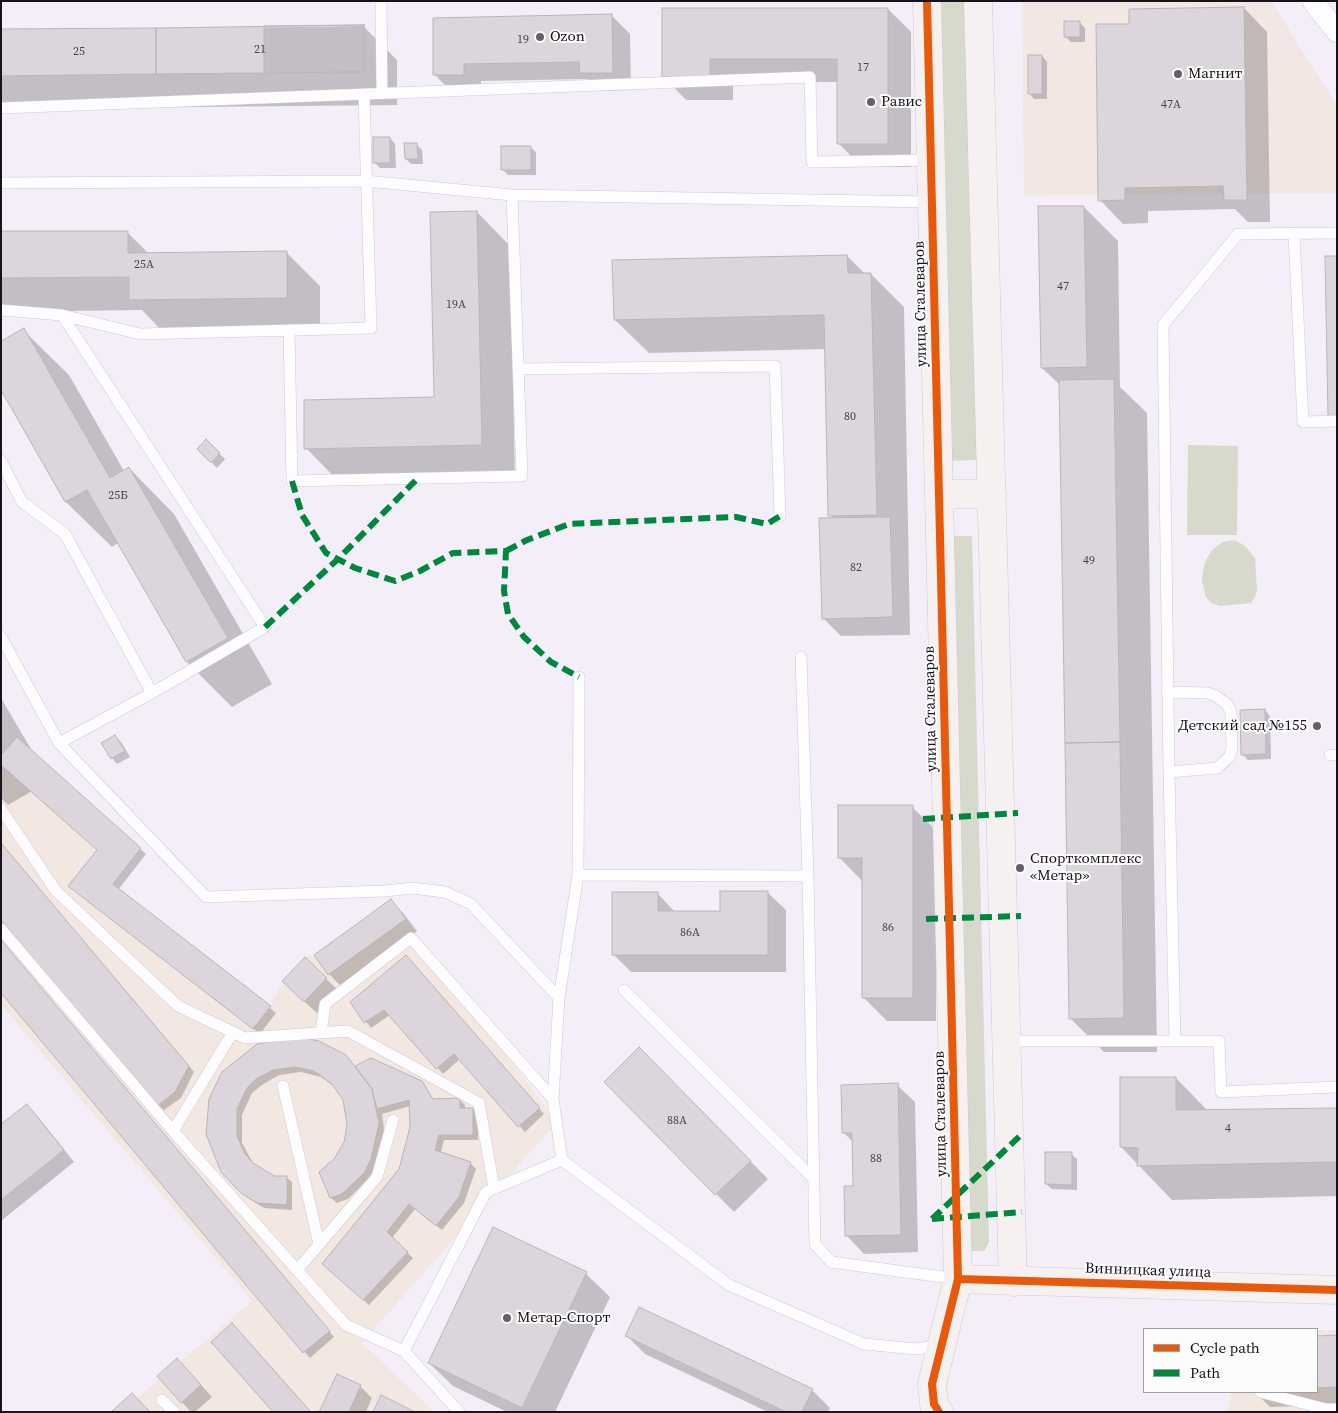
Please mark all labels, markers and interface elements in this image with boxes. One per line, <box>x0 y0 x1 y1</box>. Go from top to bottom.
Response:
place label: Ozon <box>550 28 585 46</box>
marker: Ozon <box>534 31 546 43</box>
house number: 19 <box>517 33 529 47</box>
house number: 21 <box>254 43 266 57</box>
house number: 25 <box>73 45 85 59</box>
house number: 17 <box>857 61 869 75</box>
place label: Магнит <box>1188 65 1242 83</box>
marker: Магнит <box>1172 68 1184 80</box>
place label: Равис <box>881 93 922 111</box>
marker: Равис <box>865 96 877 108</box>
house number: 47А <box>1161 98 1181 112</box>
street label: улица Сталеваров <box>911 241 931 367</box>
house number: 25А <box>134 258 154 272</box>
house number: 47 <box>1057 280 1069 294</box>
house number: 19А <box>446 298 466 312</box>
house number: 80 <box>844 410 856 424</box>
house number: 25Б <box>108 489 128 503</box>
house number: 49 <box>1083 554 1095 568</box>
house number: 82 <box>850 561 862 575</box>
street label: улица Сталеваров <box>921 646 941 772</box>
place label: Детский сад №155 <box>1178 717 1307 735</box>
marker: Детский сад №155 <box>1311 720 1323 732</box>
place label: Спорткомплекс «Метар» <box>1030 850 1142 885</box>
marker: Спорткомплекс «Метар» <box>1014 862 1026 874</box>
house number: 86 <box>882 921 894 935</box>
house number: 86А <box>680 926 700 940</box>
street label: улица Сталеваров <box>931 1051 951 1177</box>
house number: 88А <box>667 1114 687 1128</box>
house number: 4 <box>1225 1122 1231 1136</box>
house number: 88 <box>870 1152 882 1166</box>
street label: Винницкая улица <box>1084 1260 1212 1282</box>
place label: Метар-Спорт <box>517 1309 610 1327</box>
marker: Метар-Спорт <box>501 1312 513 1324</box>
legend <box>1143 1328 1318 1393</box>
text: Cycle path <box>1190 1337 1260 1358</box>
text: Path <box>1190 1362 1220 1383</box>

